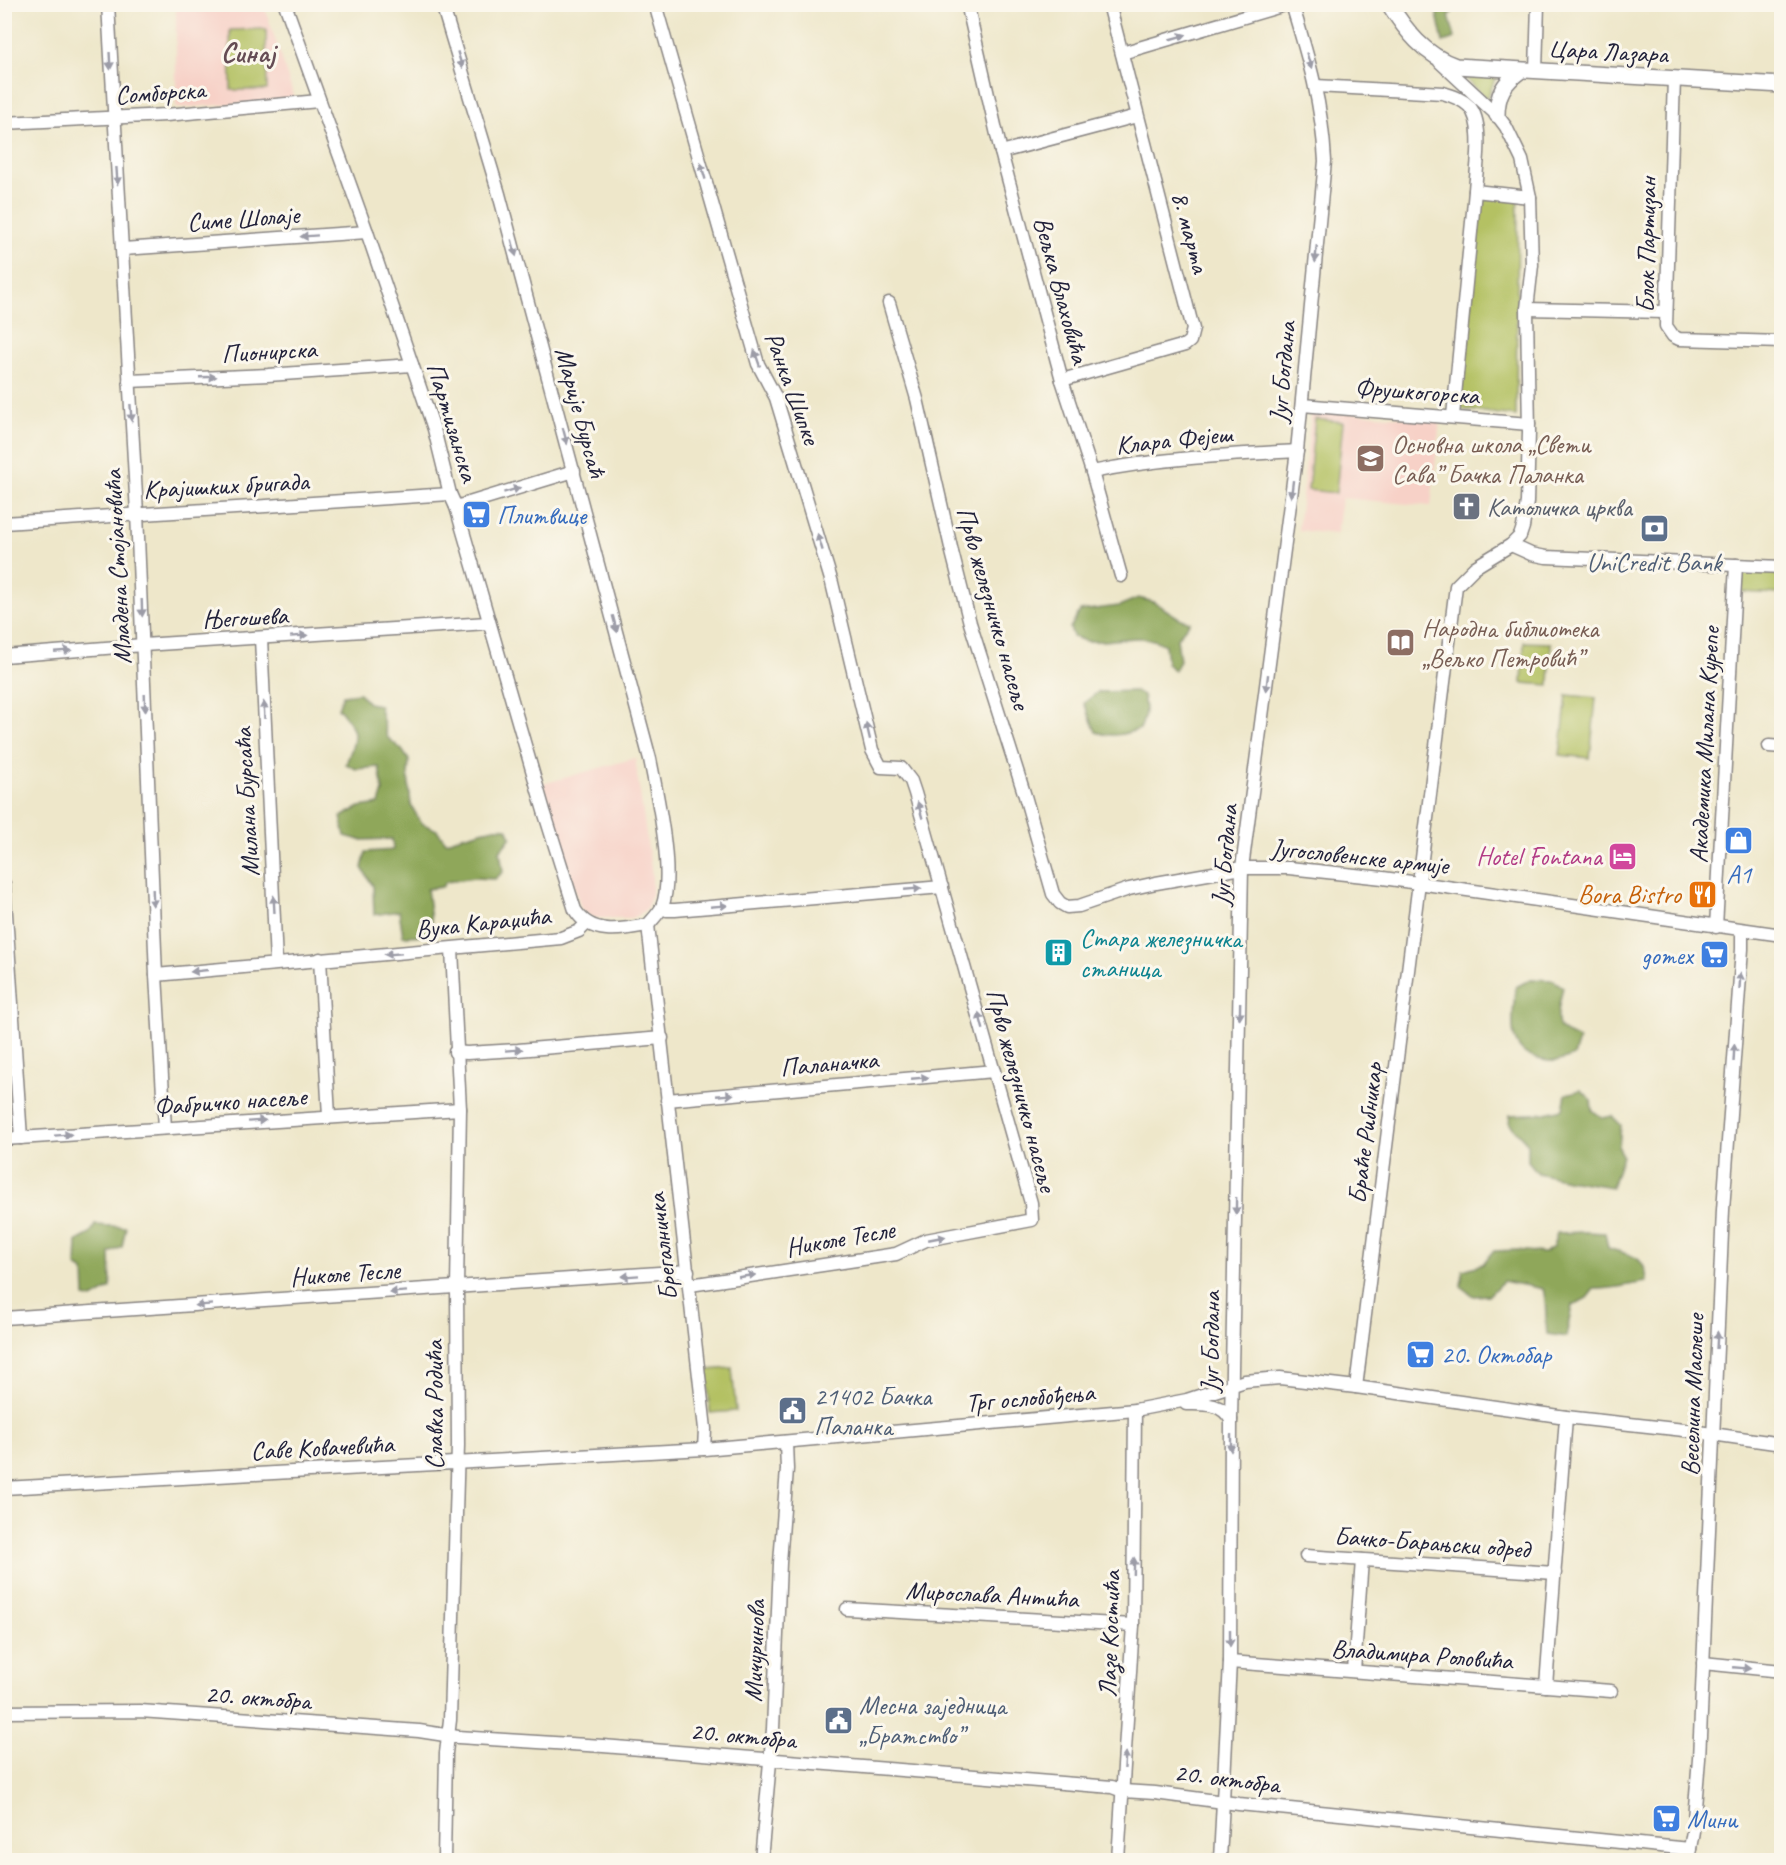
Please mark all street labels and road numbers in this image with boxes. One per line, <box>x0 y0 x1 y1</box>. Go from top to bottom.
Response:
street label: Цара Лазара <box>1547 32 1670 71</box>
street label: Сомборска <box>114 73 208 112</box>
street label: Блок Партизан <box>1629 175 1664 313</box>
street label: 8. марта <box>1164 188 1218 278</box>
street label: Симе Шолаје <box>186 198 303 239</box>
street label: Вељка Влаховића <box>1026 213 1097 369</box>
street label: Југ Богдана <box>1261 319 1303 426</box>
street label: Ранка Шипке <box>757 327 829 451</box>
street label: Пионирска <box>221 332 319 370</box>
street label: Марије Бурсаћ <box>547 343 614 483</box>
street label: Партизанска <box>419 359 487 487</box>
street label: Фрушкогорска <box>1354 371 1482 412</box>
street label: Клара Фејеш <box>1114 417 1236 462</box>
street label: Крајишких бригада <box>143 465 311 506</box>
street label: Младена Стојановића <box>96 467 139 665</box>
street label: Прво железничко насеље <box>949 503 1039 716</box>
street label: Његошева <box>201 599 290 636</box>
street label: Академика Милана Курепе <box>1682 623 1727 864</box>
street label: Милана Бурсаћа <box>226 725 267 877</box>
street label: Југ Богдана <box>1203 802 1245 909</box>
street label: Југословенске армије <box>1268 831 1453 882</box>
street label: Вука Караџића <box>414 899 554 946</box>
street label: Прво железничко насеље <box>979 985 1065 1198</box>
street label: Паланачка <box>779 1043 881 1084</box>
street label: Браће Рибникар <box>1340 1060 1391 1205</box>
street label: Фабричко насеље <box>153 1080 310 1123</box>
street label: Брегалничка <box>639 1190 685 1303</box>
street label: Николе Тесле <box>783 1212 899 1264</box>
street label: Николе Тесле <box>289 1253 403 1294</box>
street label: Југ Богдана <box>1193 1289 1228 1395</box>
street label: Веселина Маслеше <box>1673 1311 1712 1477</box>
street label: Славка Родића <box>418 1339 451 1470</box>
street label: Трг ослобођења <box>964 1375 1097 1420</box>
street label: Саве Ковачевића <box>250 1427 396 1468</box>
street label: Бачко-Барањски одред <box>1333 1519 1533 1566</box>
street label: Лазе Костића <box>1091 1568 1129 1698</box>
street label: Мирослава Антића <box>905 1573 1081 1616</box>
street label: Мичуринова <box>736 1598 773 1703</box>
street label: Владимира Роловића <box>1330 1632 1515 1677</box>
street label: 20. октобра <box>204 1677 314 1718</box>
street label: 20. октобра <box>689 1714 800 1757</box>
street label: 20. октобра <box>1172 1756 1284 1802</box>

